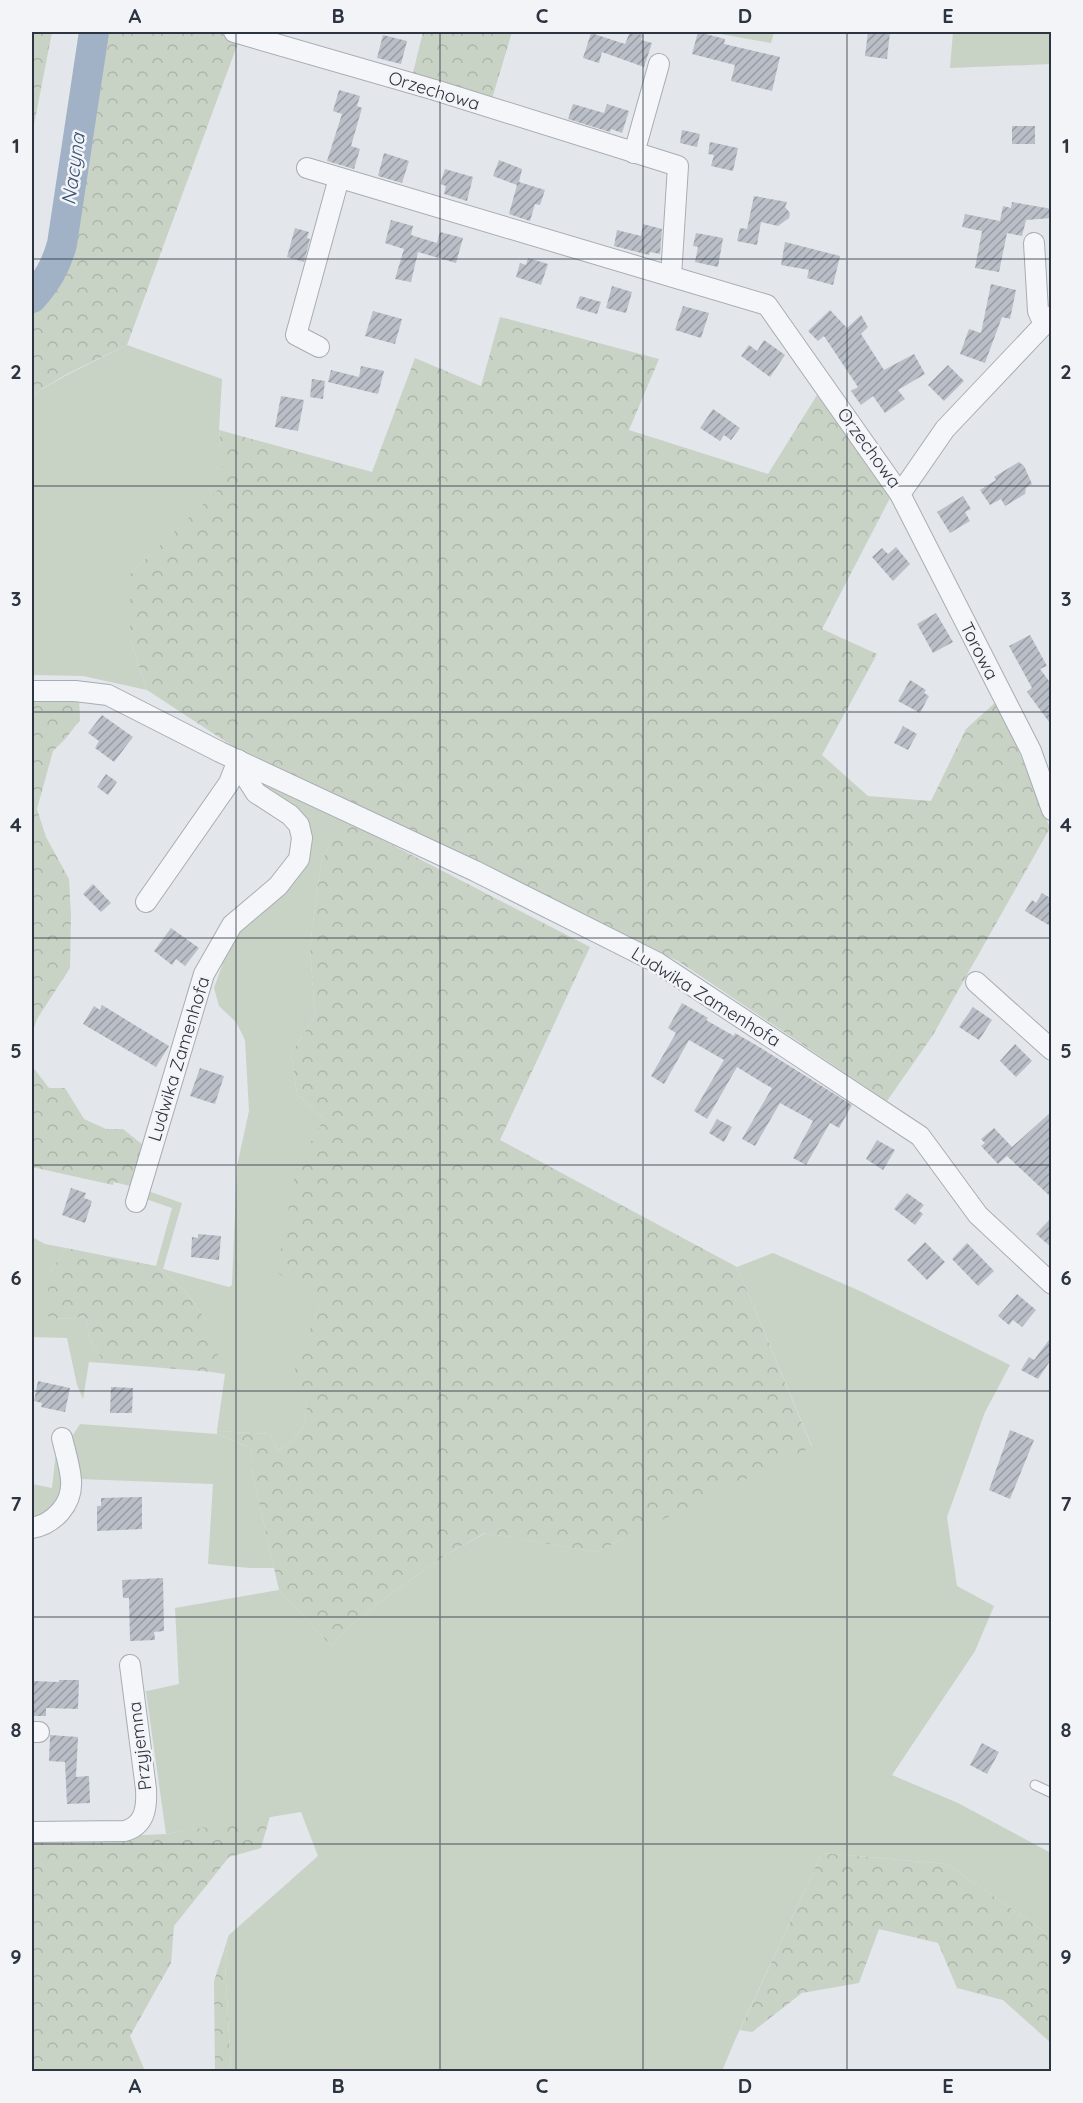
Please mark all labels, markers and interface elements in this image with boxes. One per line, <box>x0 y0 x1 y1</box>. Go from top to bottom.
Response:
text: A <box>129 3 142 28</box>
text: B <box>331 3 345 28</box>
text: C <box>536 3 549 28</box>
text: D <box>738 3 752 28</box>
text: E <box>942 3 954 28</box>
street label: Orzechowa <box>386 66 483 115</box>
water label: Nacyna <box>55 130 90 206</box>
text: 1 <box>12 133 20 158</box>
text: 1 <box>1062 133 1070 158</box>
text: 2 <box>10 359 22 384</box>
text: 2 <box>1060 359 1072 384</box>
street label: Orzechowa <box>832 403 906 493</box>
text: 3 <box>11 586 21 611</box>
text: 3 <box>1061 586 1071 611</box>
street label: Torowa <box>955 618 1004 683</box>
text: 4 <box>10 812 22 837</box>
text: 4 <box>1060 812 1072 837</box>
street label: Ludwika Zamenhofa <box>627 941 785 1052</box>
street label: Ludwika Zamenhofa <box>142 974 215 1144</box>
text: 5 <box>10 1038 22 1063</box>
text: 5 <box>1060 1038 1072 1063</box>
text: 6 <box>10 1265 22 1290</box>
text: 6 <box>1060 1265 1072 1290</box>
text: 7 <box>11 1491 22 1516</box>
text: 7 <box>1061 1491 1072 1516</box>
street label: Przyjemna <box>123 1700 156 1792</box>
text: 8 <box>11 1717 22 1742</box>
text: 8 <box>1061 1717 1072 1742</box>
text: 9 <box>10 1944 22 1969</box>
text: 9 <box>1060 1944 1072 1969</box>
text: A <box>129 2073 142 2098</box>
text: B <box>331 2073 345 2098</box>
text: C <box>536 2073 549 2098</box>
text: D <box>738 2073 752 2098</box>
text: E <box>942 2073 954 2098</box>

